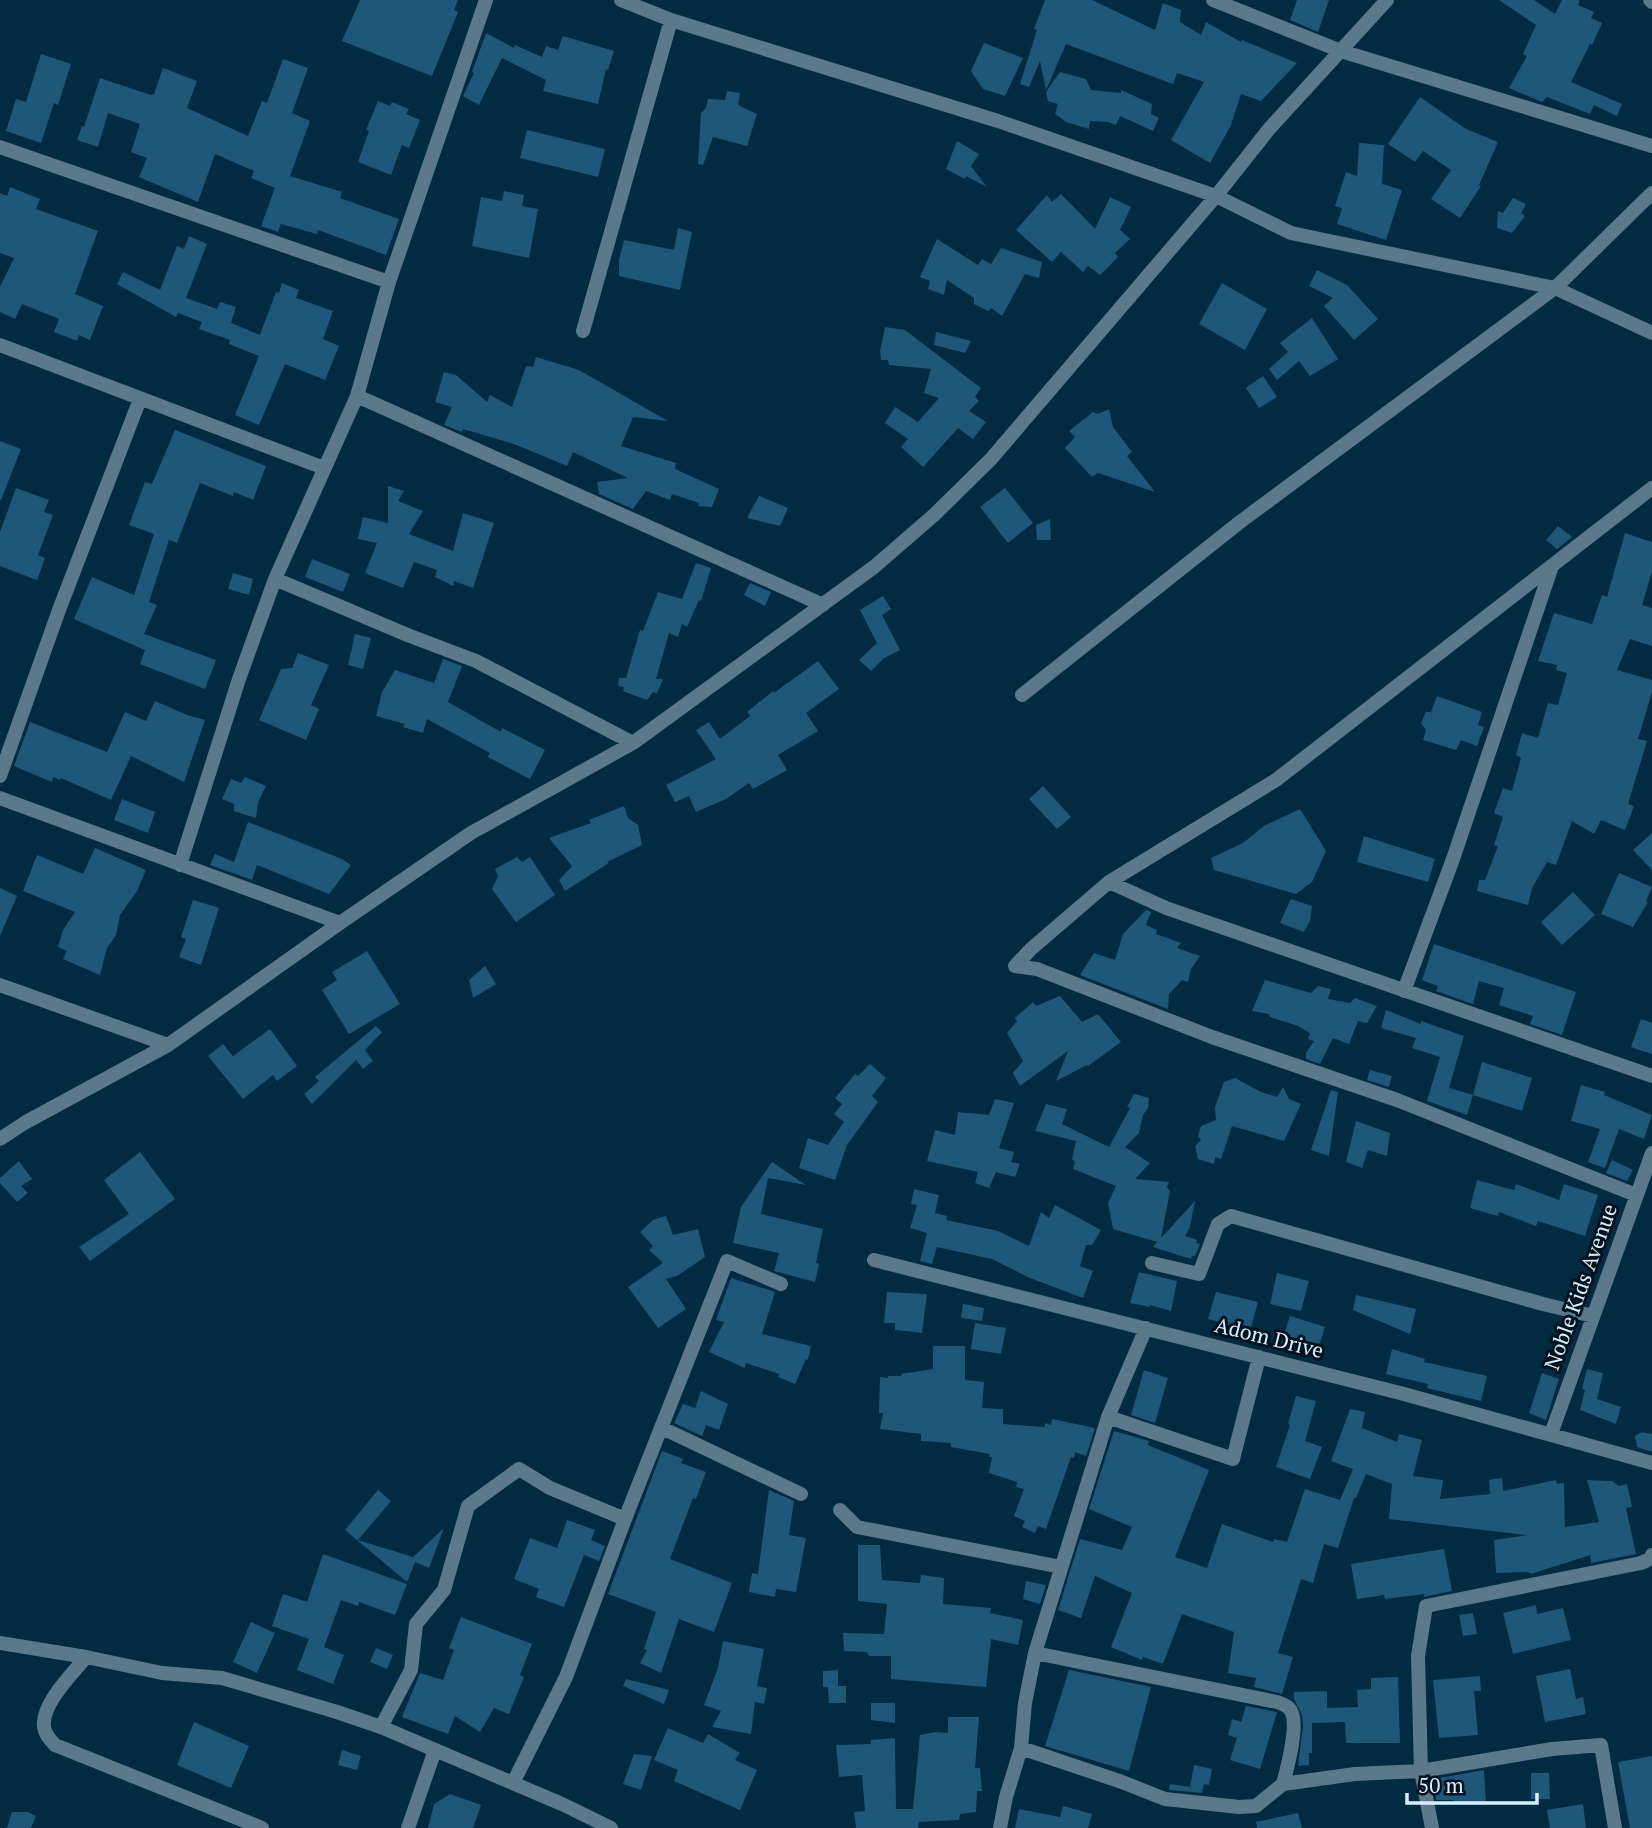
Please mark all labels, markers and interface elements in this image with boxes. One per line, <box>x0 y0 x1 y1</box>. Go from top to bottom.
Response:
street label: Noble Kids Avenue <box>1537 1200 1623 1373</box>
street label: Adom Drive <box>1212 1310 1326 1364</box>
scale bar <box>1407 1762 1536 1806</box>
text: 50 m <box>1418 1771 1464 1799</box>

